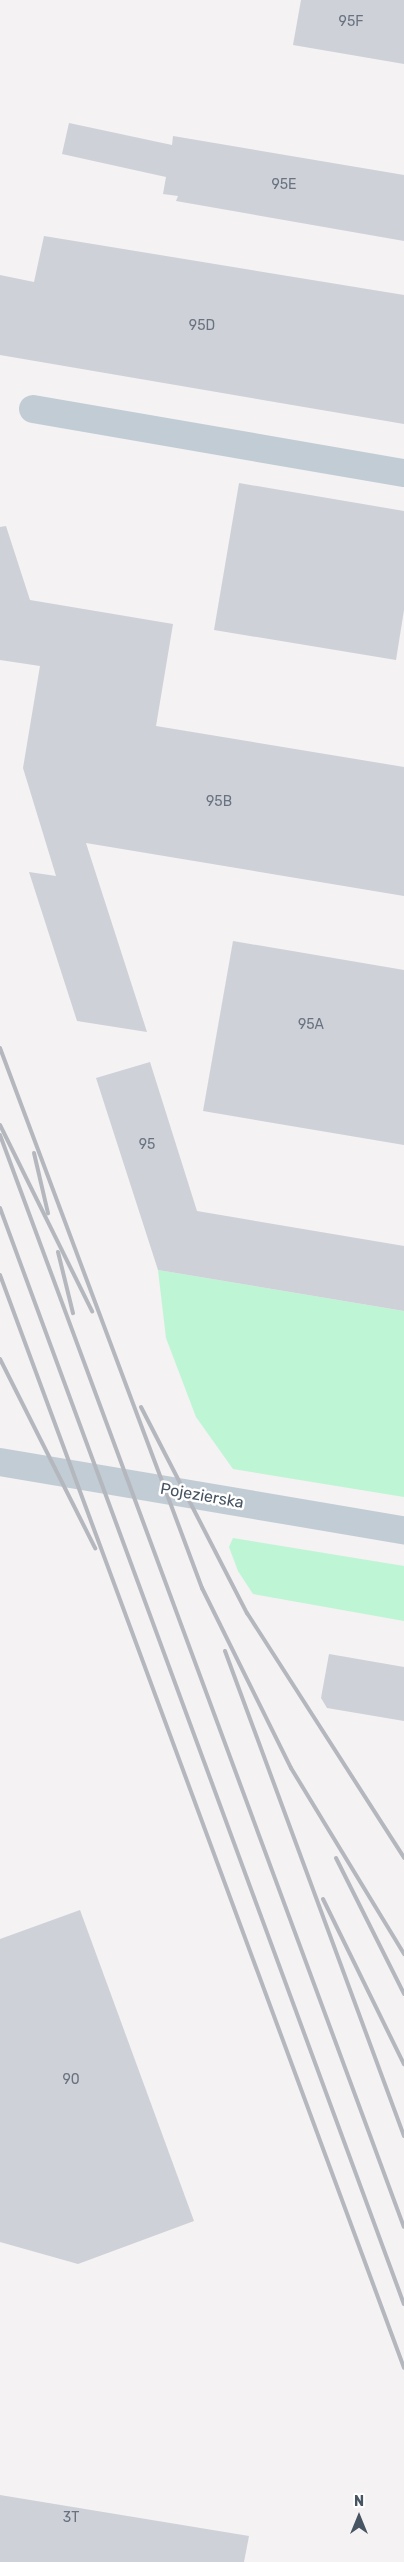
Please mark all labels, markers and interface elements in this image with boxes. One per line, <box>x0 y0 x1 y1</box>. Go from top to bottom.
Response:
house number: 95F <box>339 14 363 30</box>
house number: 95E <box>271 177 297 193</box>
house number: 95D <box>189 318 215 334</box>
house number: 95B <box>206 794 232 810</box>
house number: 95A <box>298 1017 324 1033</box>
house number: 95 <box>139 1137 155 1153</box>
street label: Pojezierska <box>159 1479 245 1513</box>
house number: 90 <box>62 2072 80 2088</box>
north arrow <box>334 2492 384 2542</box>
text: N <box>354 2493 364 2510</box>
house number: 3T <box>63 2510 79 2526</box>

